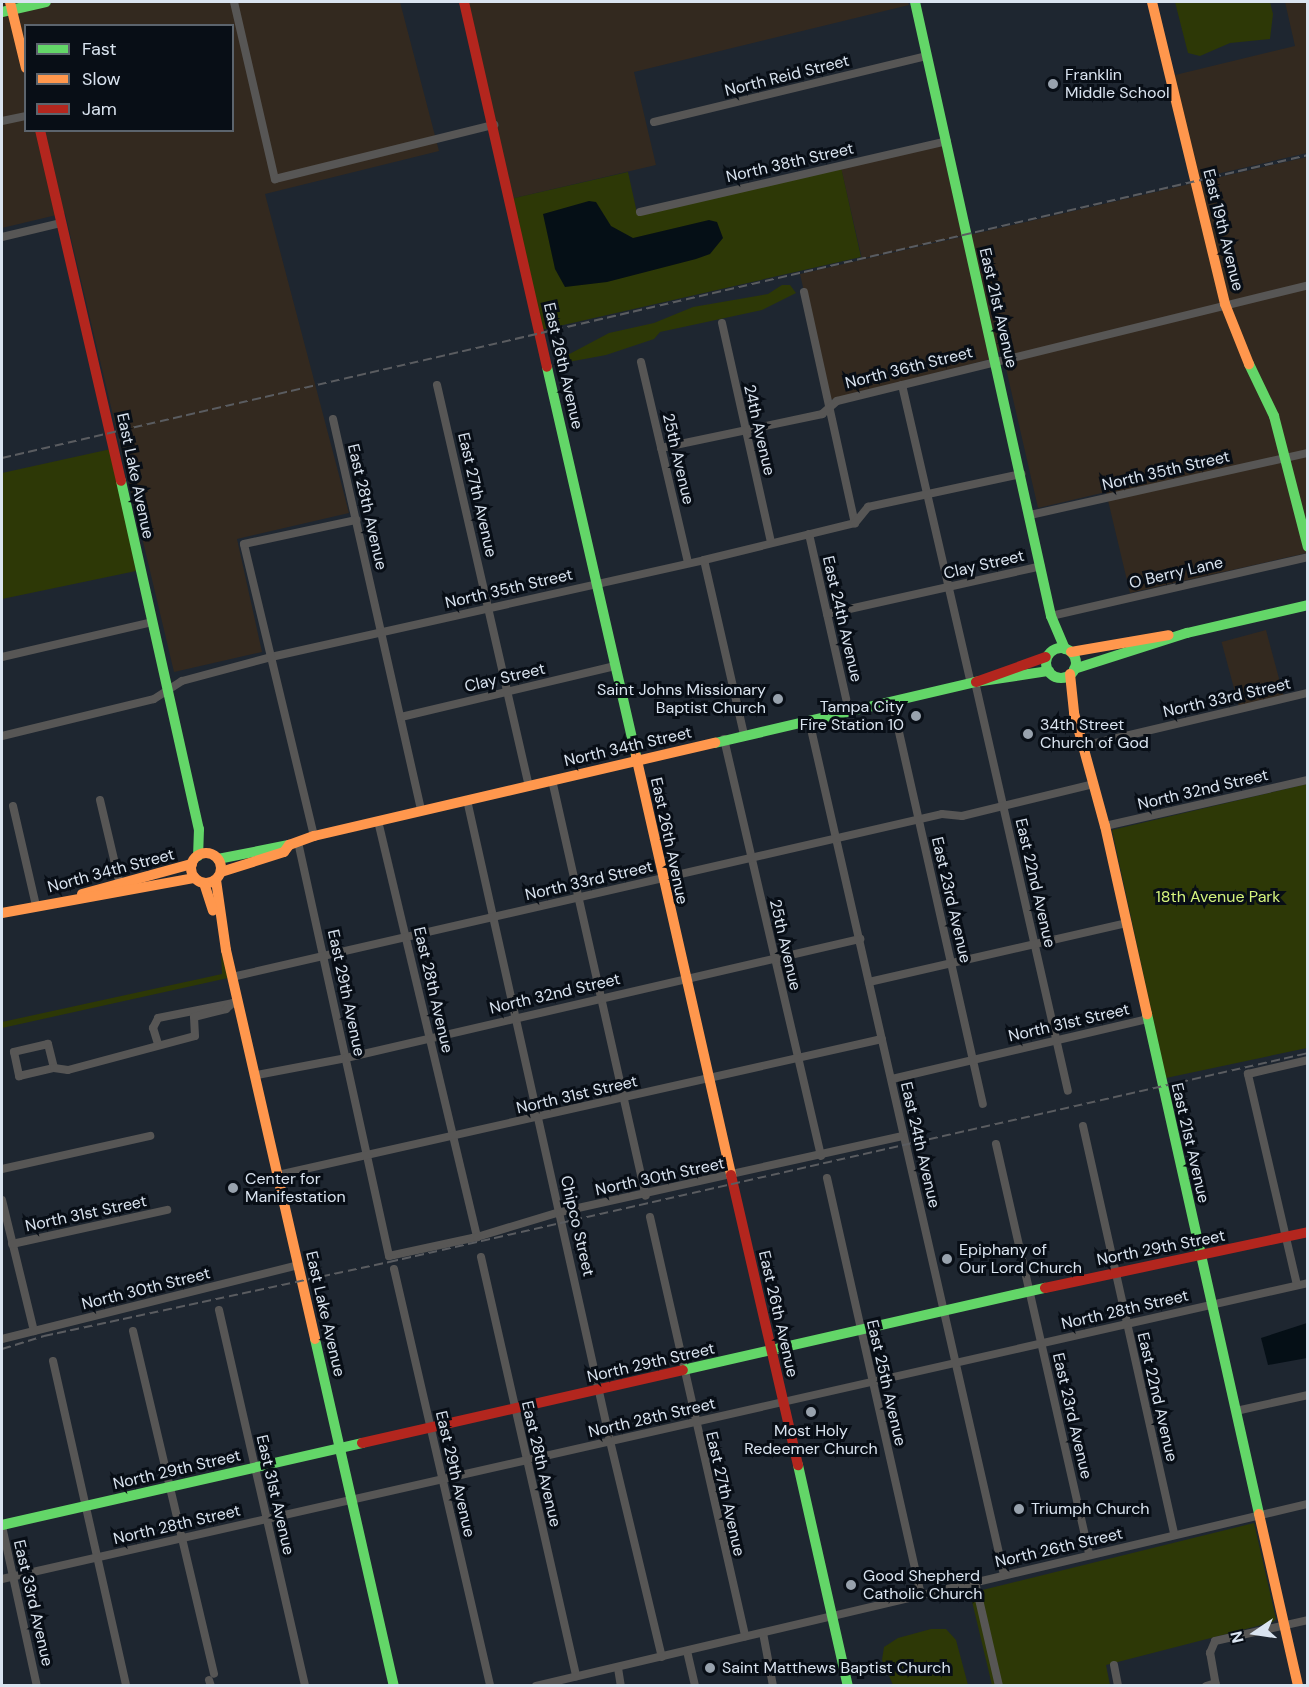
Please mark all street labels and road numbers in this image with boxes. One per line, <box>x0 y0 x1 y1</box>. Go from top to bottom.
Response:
street label: North Reid Street <box>723 51 851 101</box>
street label: North 38th Street <box>724 139 856 187</box>
street label: East 19th Avenue <box>1199 167 1247 293</box>
street label: East 21st Avenue <box>975 246 1021 370</box>
street label: East 26th Avenue <box>539 301 587 431</box>
street label: North 36th Street <box>843 343 975 393</box>
street label: 24th Avenue <box>739 383 779 477</box>
street label: East Lake Avenue <box>112 411 158 541</box>
street label: 25th Avenue <box>658 411 698 507</box>
street label: East 27th Avenue <box>453 431 501 559</box>
street label: East 28th Avenue <box>343 442 391 572</box>
street label: North 35th Street <box>1100 447 1232 495</box>
street label: Clay Street <box>942 546 1026 584</box>
street label: O Berry Lane <box>1127 553 1225 593</box>
street label: East 24th Avenue <box>818 554 866 684</box>
street label: North 35th Street <box>443 565 575 613</box>
street label: Clay Street <box>463 659 547 697</box>
street label: North 33rd Street <box>1161 674 1293 722</box>
street label: North 34th Street <box>562 723 694 771</box>
street label: North 32nd Street <box>1136 766 1270 814</box>
street label: East 26th Avenue <box>646 776 692 906</box>
street label: East 22nd Avenue <box>1011 816 1059 950</box>
street label: East 23rd Avenue <box>927 835 975 965</box>
street label: North 34th Street <box>46 845 176 897</box>
street label: North 33rd Street <box>523 857 655 905</box>
street label: 25th Avenue <box>765 897 805 993</box>
street label: East 28th Avenue <box>409 925 457 1055</box>
street label: East 29th Avenue <box>323 928 369 1058</box>
street label: North 32nd Street <box>488 970 622 1018</box>
street label: North 31st Street <box>1006 1000 1132 1046</box>
street label: North 31st Street <box>514 1072 640 1118</box>
street label: East 24th Avenue <box>896 1080 944 1210</box>
street label: East 21st Avenue <box>1167 1081 1213 1205</box>
street label: North 30th Street <box>594 1154 726 1200</box>
street label: Chipco Street <box>556 1174 598 1278</box>
street label: North 31st Street <box>23 1192 149 1236</box>
street label: North 29th Street <box>1095 1226 1227 1270</box>
street label: East Lake Avenue <box>301 1249 349 1379</box>
street label: East 26th Avenue <box>754 1249 802 1379</box>
street label: North 30th Street <box>80 1264 212 1314</box>
street label: North 28th Street <box>1060 1286 1190 1334</box>
street label: East 25th Avenue <box>862 1318 910 1448</box>
street label: East 22nd Avenue <box>1133 1330 1181 1464</box>
street label: North 29th Street <box>585 1339 717 1387</box>
street label: East 23rd Avenue <box>1048 1351 1096 1481</box>
street label: North 28th Street <box>587 1394 717 1442</box>
street label: East 28th Avenue <box>517 1399 565 1529</box>
street label: East 29th Avenue <box>431 1409 479 1539</box>
street label: East 27th Avenue <box>701 1430 749 1558</box>
street label: East 31st Avenue <box>252 1433 298 1557</box>
street label: North 29th Street <box>111 1446 243 1494</box>
street label: North 28th Street <box>112 1501 242 1549</box>
street label: North 26th Street <box>993 1524 1125 1572</box>
street label: East 33rd Avenue <box>9 1538 57 1668</box>

